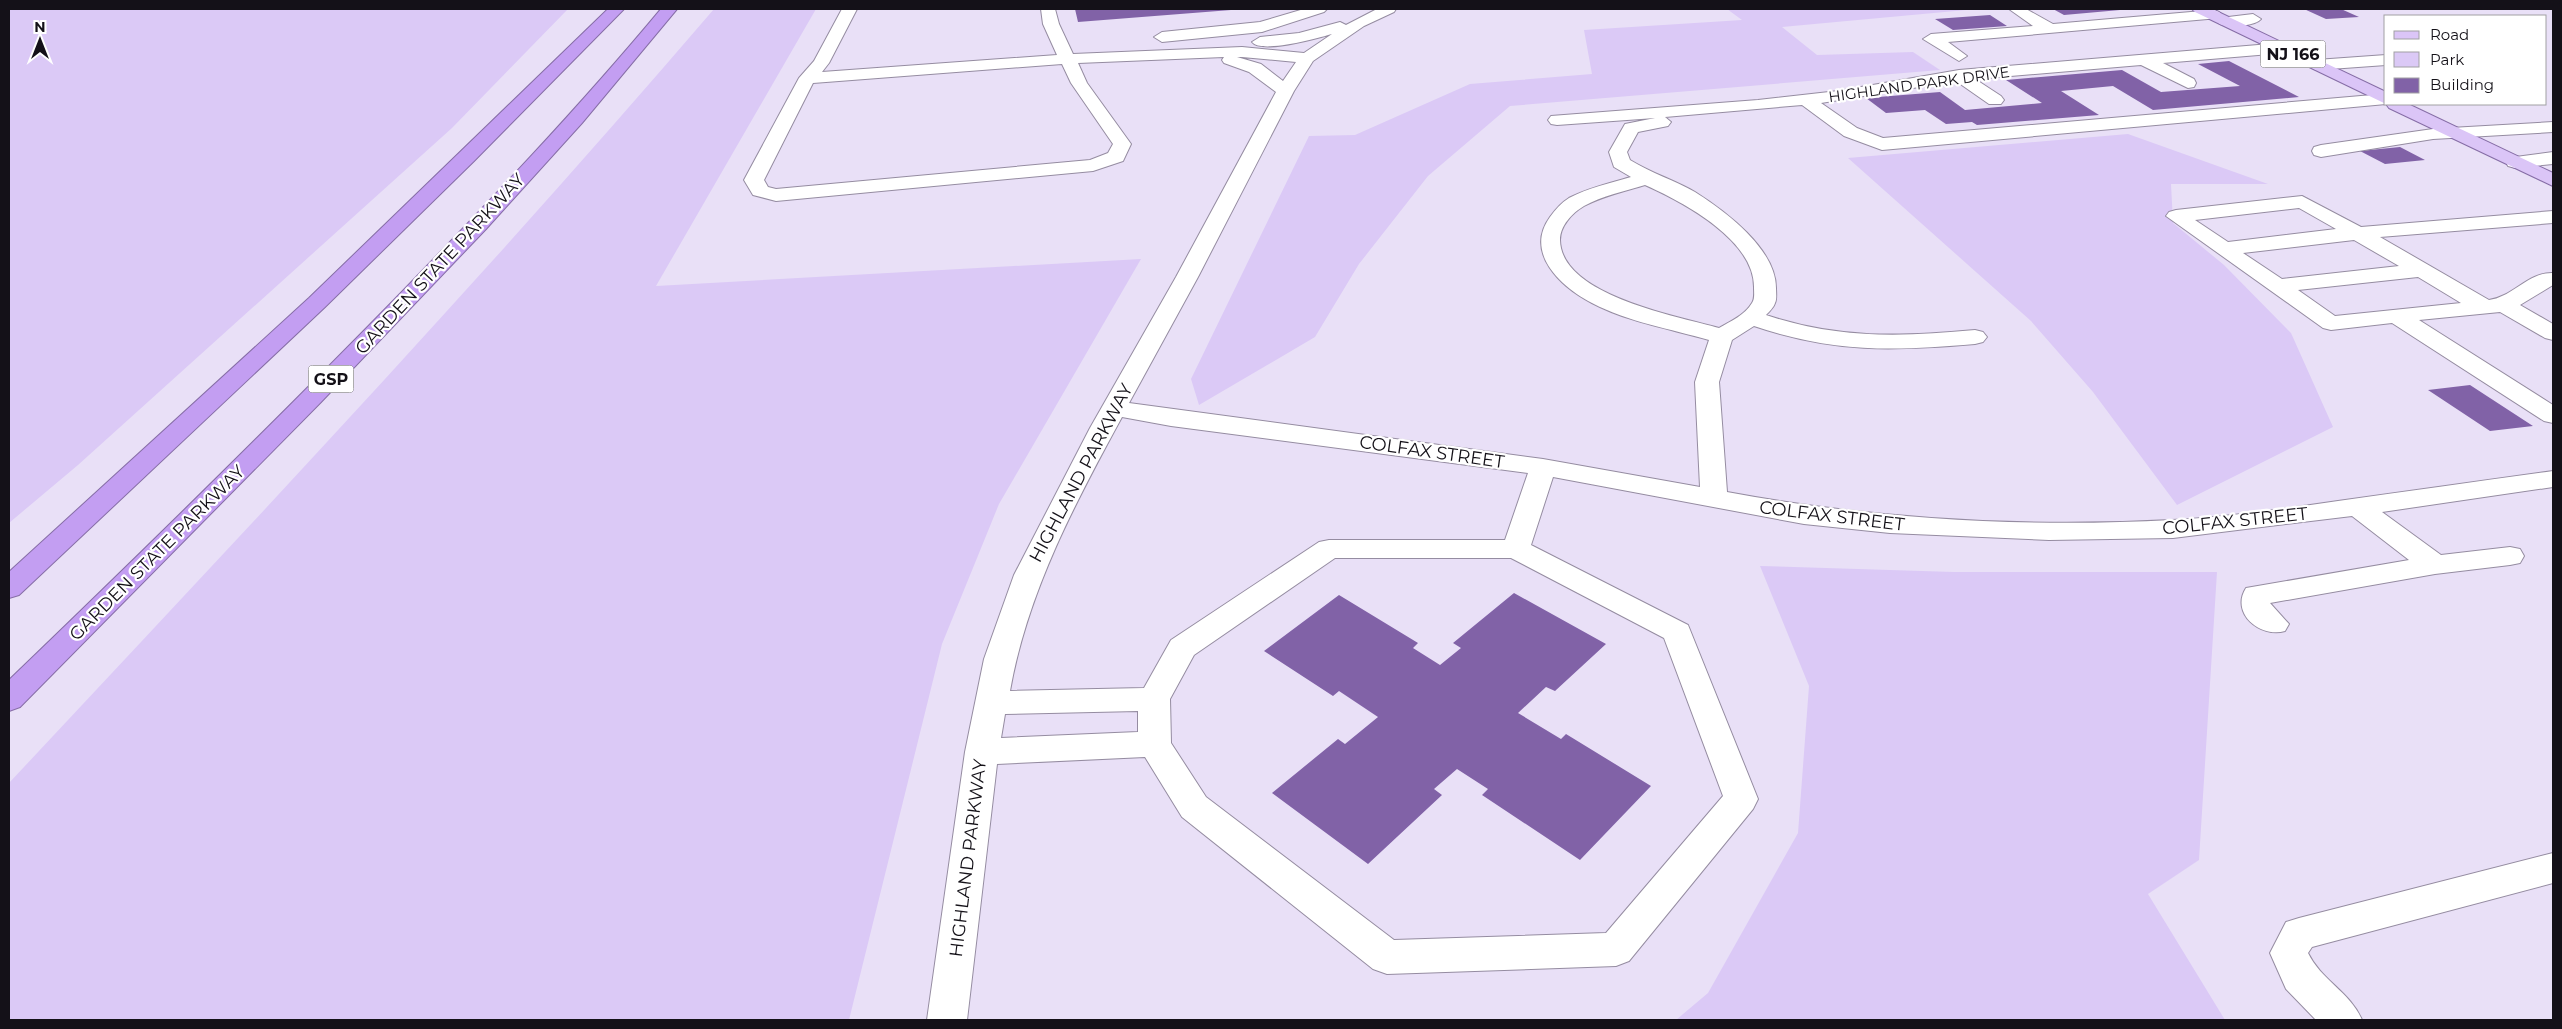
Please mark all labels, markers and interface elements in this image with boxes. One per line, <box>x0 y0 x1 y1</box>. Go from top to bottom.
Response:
north arrow <box>15 15 65 65</box>
legend <box>2384 15 2547 105</box>
text: N <box>34 18 46 36</box>
text: Road <box>2430 25 2469 44</box>
road number: NJ 166 <box>2260 41 2326 68</box>
text: Park <box>2430 50 2464 69</box>
street label: HIGHLAND PARK DRIVE <box>1827 62 2011 106</box>
text: Building <box>2430 75 2494 94</box>
street label: GARDEN STATE PARKWAY <box>350 169 530 359</box>
road number: GSP <box>308 366 354 392</box>
street label: HIGHLAND PARKWAY <box>1025 379 1138 566</box>
street label: COLFAX STREET <box>1358 431 1507 473</box>
street label: GARDEN STATE PARKWAY <box>65 460 250 645</box>
street label: COLFAX STREET <box>1758 496 1907 536</box>
street label: COLFAX STREET <box>2161 502 2309 540</box>
street label: HIGHLAND PARKWAY <box>945 757 991 958</box>

